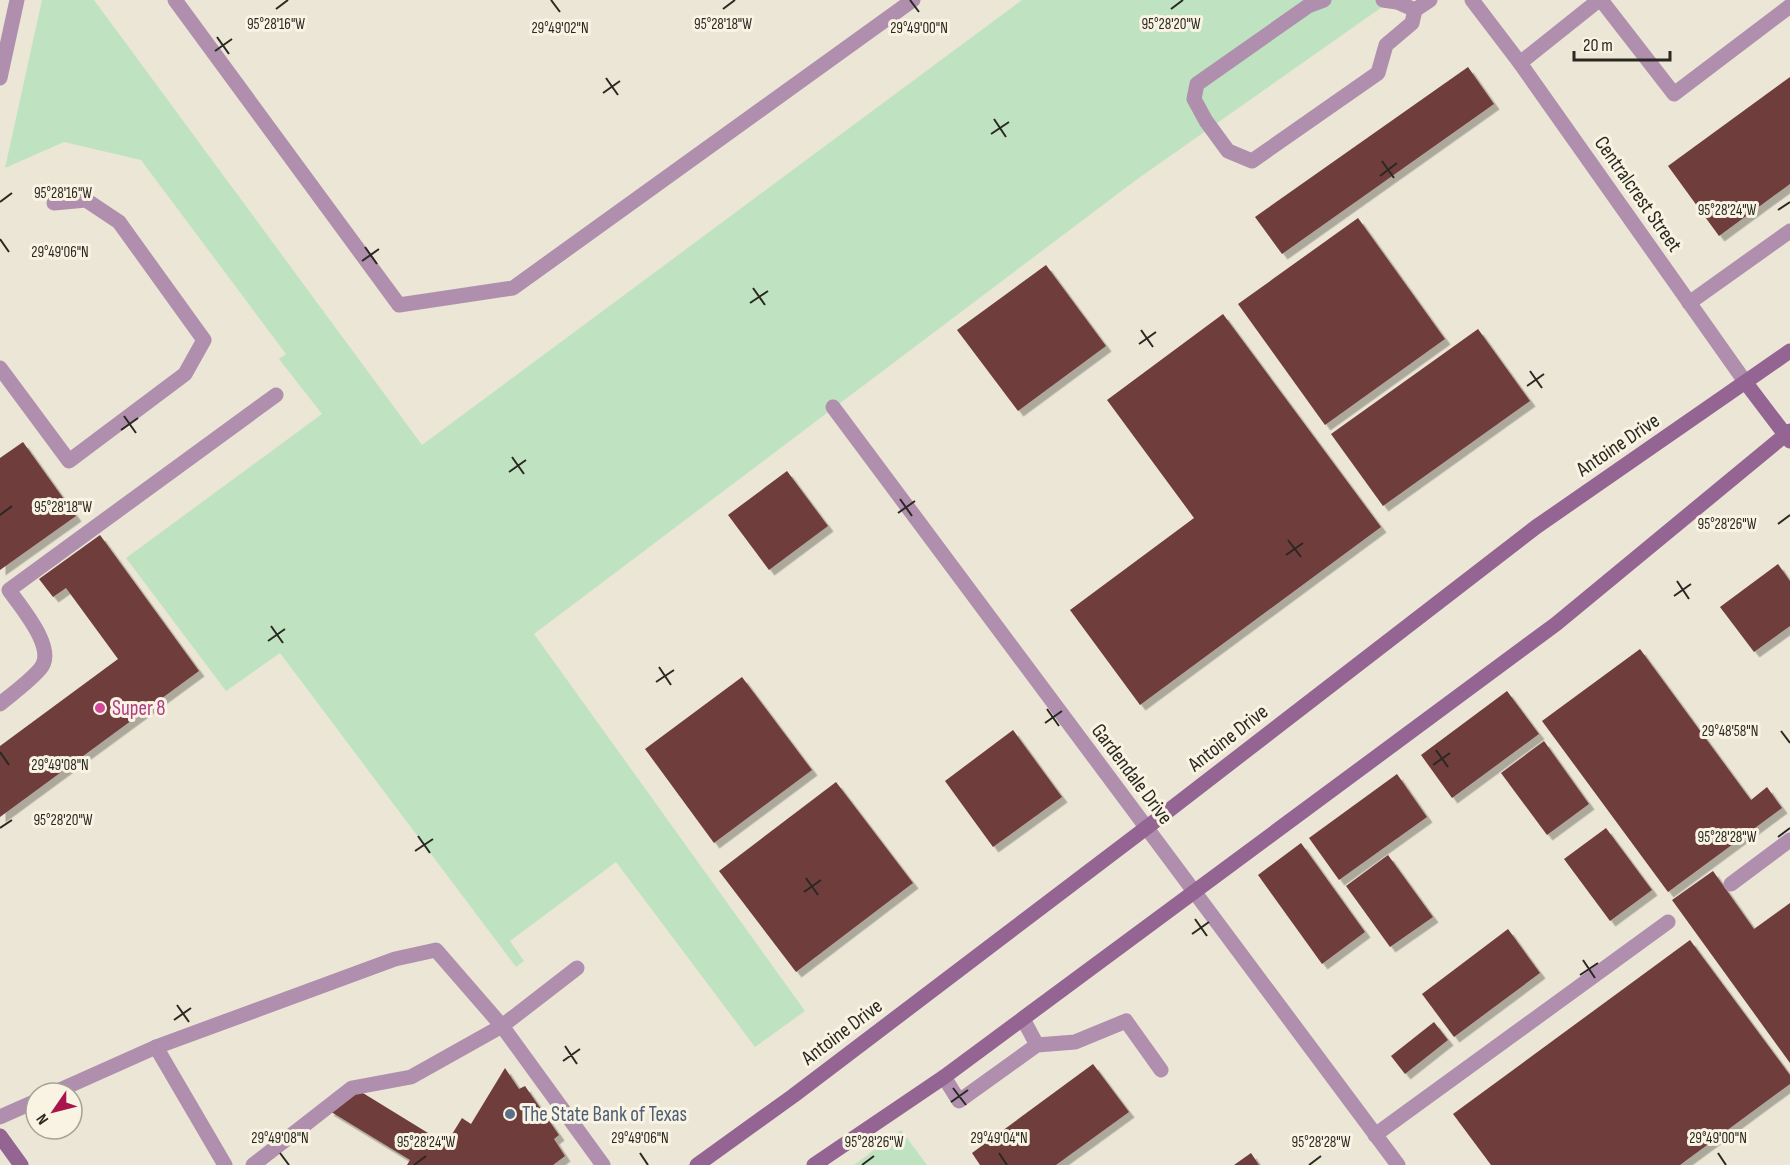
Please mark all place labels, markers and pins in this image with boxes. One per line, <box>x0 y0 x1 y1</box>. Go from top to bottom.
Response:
place label: Super 8 <box>112 696 165 721</box>
marker: Super 8 <box>93 701 107 715</box>
place label: The State Bank of Texas <box>522 1102 687 1127</box>
marker: The State Bank of Texas <box>503 1107 517 1121</box>

